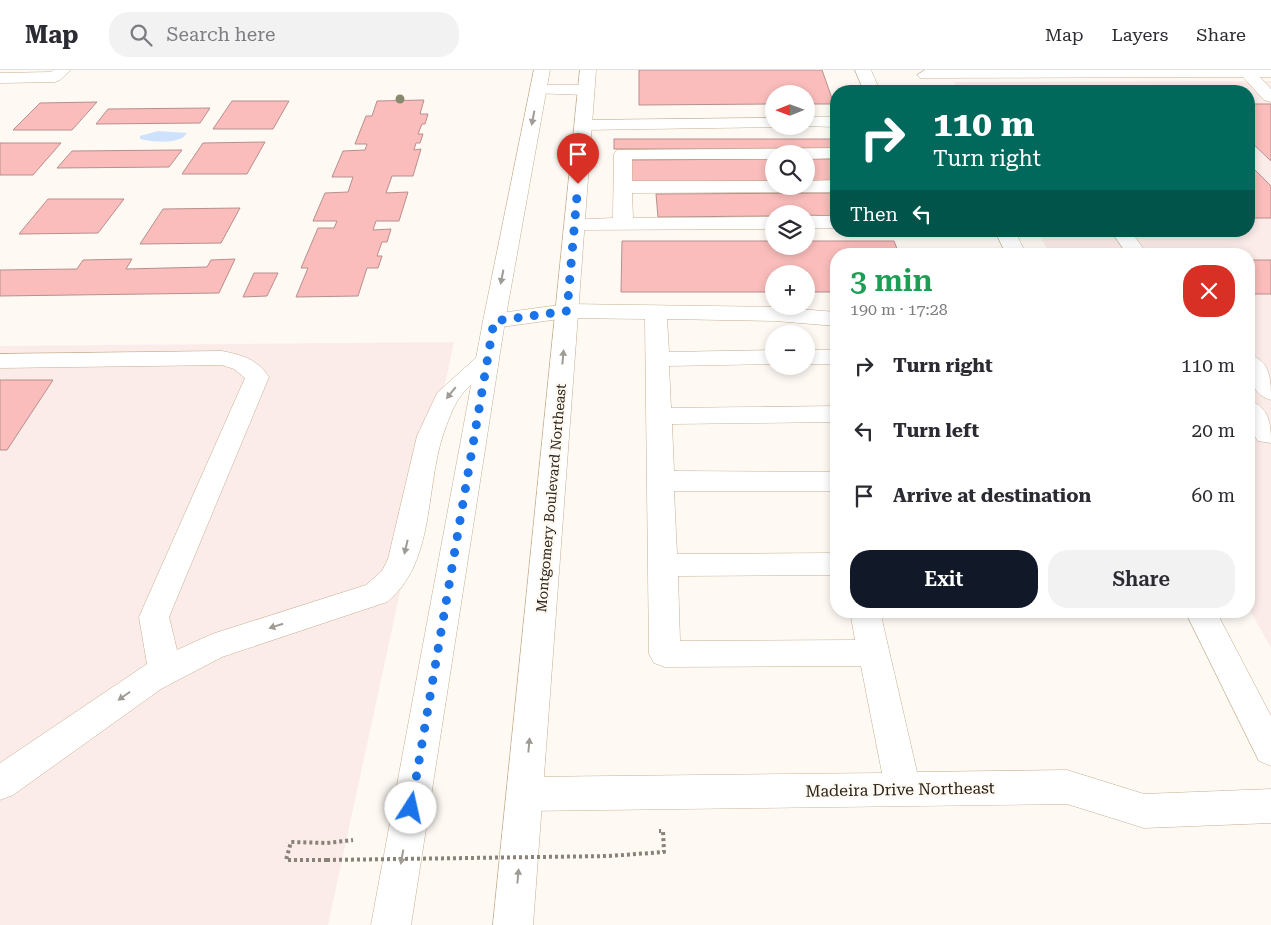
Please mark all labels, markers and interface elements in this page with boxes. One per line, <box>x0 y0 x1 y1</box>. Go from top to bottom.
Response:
search box <box>109 12 459 57</box>
text: Map <box>25 21 79 49</box>
icon: search <box>127 21 155 49</box>
text: Search here <box>167 23 275 46</box>
text: Map <box>1045 24 1084 45</box>
text: Layers <box>1112 24 1168 45</box>
text: Share <box>1196 24 1246 45</box>
north arrow <box>765 85 815 135</box>
map controls <box>765 85 815 375</box>
text: 110 m <box>933 104 1034 145</box>
icon: right <box>850 105 915 170</box>
one-way arrow <box>529 110 537 126</box>
pin <box>557 133 599 184</box>
icon: arrive <box>564 140 592 168</box>
button: search <box>765 145 815 195</box>
text: Turn right <box>933 146 1041 171</box>
icon: left <box>908 200 936 228</box>
text: Then <box>850 203 898 226</box>
button: layers <box>765 205 815 255</box>
text: 3 min <box>850 263 933 298</box>
button: + <box>765 265 815 315</box>
button: close <box>1183 265 1235 317</box>
one-way arrow <box>498 270 506 286</box>
text: 190 m · 17:28 <box>850 300 948 319</box>
button: − <box>765 325 815 375</box>
one-way arrow <box>559 348 567 364</box>
icon: right <box>850 352 878 380</box>
text: Turn right <box>893 354 993 377</box>
text: 110 m <box>1181 354 1235 377</box>
street label: Montgomery Boulevard Northeast <box>533 383 569 613</box>
one-way arrow <box>446 386 457 399</box>
icon: left <box>850 417 878 445</box>
text: Turn left <box>893 419 979 442</box>
text: 20 m <box>1192 419 1235 442</box>
icon: arrive <box>850 482 878 510</box>
text: Arrive at destination <box>893 484 1091 507</box>
text: 60 m <box>1192 484 1235 507</box>
one-way arrow <box>402 540 410 555</box>
button: Exit <box>850 550 1038 608</box>
button: Share <box>1048 550 1235 608</box>
one-way arrow <box>268 622 283 630</box>
one-way arrow <box>117 691 131 701</box>
one-way arrow <box>525 737 533 753</box>
street label: Madeira Drive Northeast <box>805 778 995 801</box>
position arrow <box>384 781 436 833</box>
one-way arrow <box>398 849 406 865</box>
one-way arrow <box>514 868 522 884</box>

